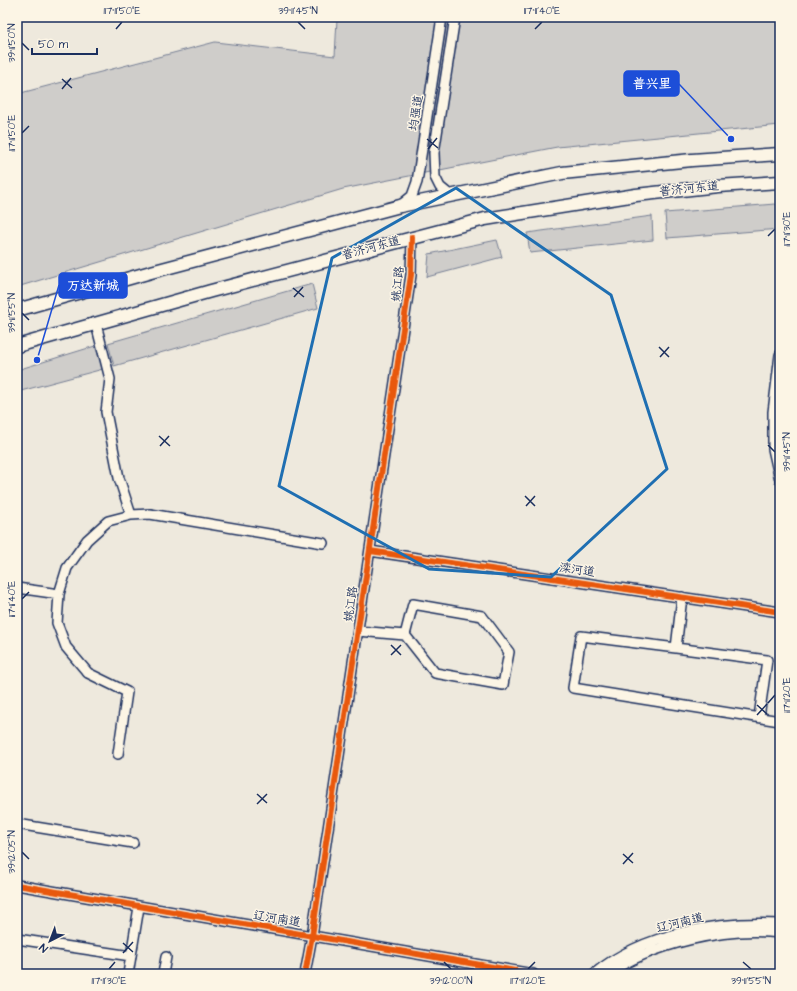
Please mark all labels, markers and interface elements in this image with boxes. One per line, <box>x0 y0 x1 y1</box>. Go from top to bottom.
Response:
text: 117°11'50"E <box>104 4 140 18</box>
text: 39°11'45"N <box>278 4 318 18</box>
text: 117°11'40"E <box>524 4 560 18</box>
text: 39°11'50"N <box>5 23 19 63</box>
scale bar <box>32 30 97 56</box>
text: 50 m <box>38 36 69 53</box>
callout: 普兴里 <box>624 71 679 96</box>
text: 普兴里 <box>632 75 672 93</box>
street label: 均强道 <box>405 94 427 132</box>
text: 117°11'50"E <box>5 115 19 151</box>
street label: 普济河东道 <box>658 177 720 201</box>
text: 117°11'30"E <box>780 212 794 246</box>
street label: 普济河东道 <box>340 232 402 264</box>
street label: 姚江路 <box>388 265 408 303</box>
callout: 万达新城 <box>59 273 127 298</box>
text: 万达新城 <box>67 277 119 295</box>
text: 39°11'55"N <box>5 293 19 333</box>
text: 39°11'45"N <box>780 432 794 472</box>
street label: 滦河道 <box>558 559 596 581</box>
text: 117°11'40"E <box>5 581 19 617</box>
street label: 姚江路 <box>340 585 362 623</box>
text: 117°11'20"E <box>780 677 794 713</box>
text: 39°12'05"N <box>5 830 19 874</box>
street label: 辽河南道 <box>252 907 302 931</box>
street label: 辽河南道 <box>655 909 705 937</box>
north arrow <box>30 921 70 961</box>
text: N <box>36 940 51 956</box>
text: 117°11'30"E <box>92 974 126 988</box>
text: 39°12'00"N <box>430 974 472 988</box>
text: 117°11'20"E <box>510 974 546 988</box>
text: 39°11'55"N <box>731 974 771 988</box>

